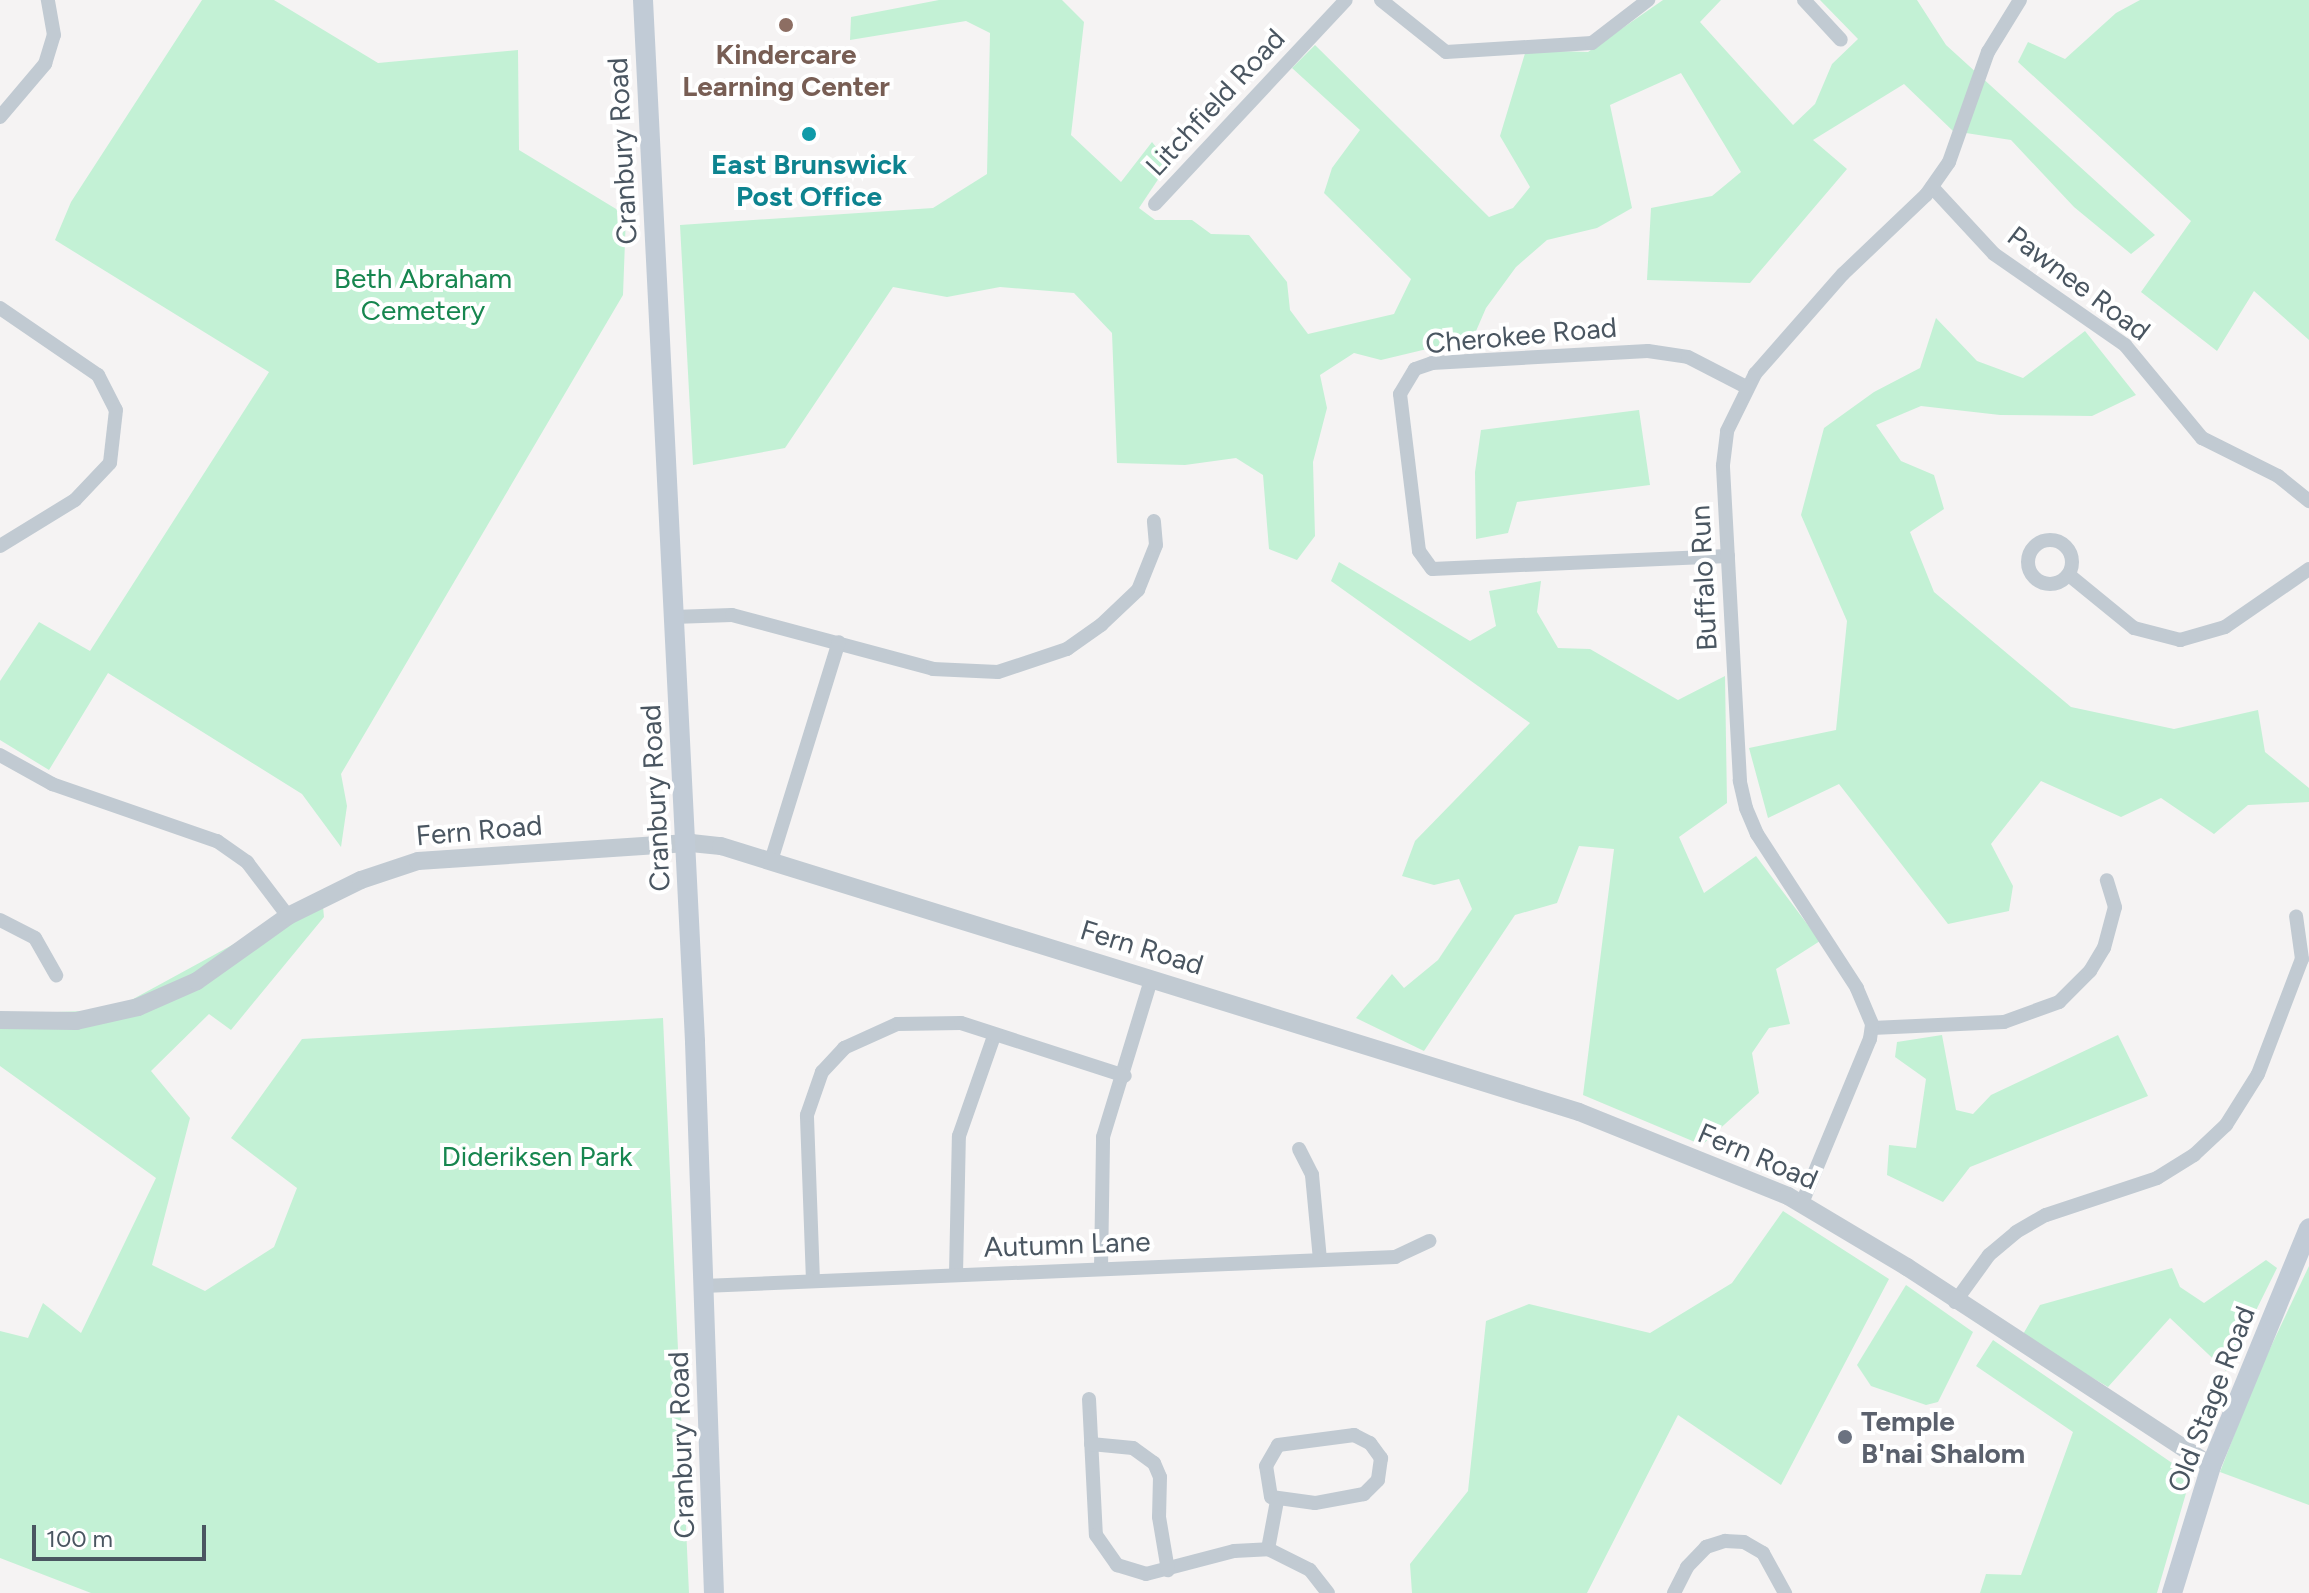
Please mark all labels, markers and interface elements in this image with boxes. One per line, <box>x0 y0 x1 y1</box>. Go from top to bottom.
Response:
marker: Kindercare Learning Center <box>777 16 795 34</box>
street label: Litchfield Road <box>1138 22 1292 182</box>
place label: Kindercare Learning Center <box>682 37 890 103</box>
street label: Cranbury Road <box>600 57 644 245</box>
marker: East Brunswick Post Office <box>800 125 818 143</box>
place label: East Brunswick Post Office <box>711 147 907 213</box>
street label: Pawnee Road <box>2001 219 2157 347</box>
park label: Beth Abraham Cemetery <box>334 261 512 327</box>
street label: Cherokee Road <box>1424 310 1618 360</box>
street label: Buffalo Run <box>1682 504 1724 652</box>
street label: Cranbury Road <box>633 704 677 892</box>
street label: Fern Road <box>414 808 544 852</box>
street label: Fern Road <box>1076 912 1208 982</box>
street label: Fern Road <box>1693 1116 1823 1196</box>
park label: Dideriksen Park <box>441 1139 633 1173</box>
street label: Autumn Lane <box>983 1224 1151 1264</box>
street label: Old Stage Road <box>2160 1301 2262 1497</box>
street label: Cranbury Road <box>661 1351 701 1539</box>
place label: Temple B'nai Shalom <box>1861 1404 2025 1470</box>
marker: Temple B'nai Shalom <box>1836 1428 1854 1446</box>
scale bar <box>36 1509 210 1559</box>
text: 100 m <box>46 1524 113 1553</box>

